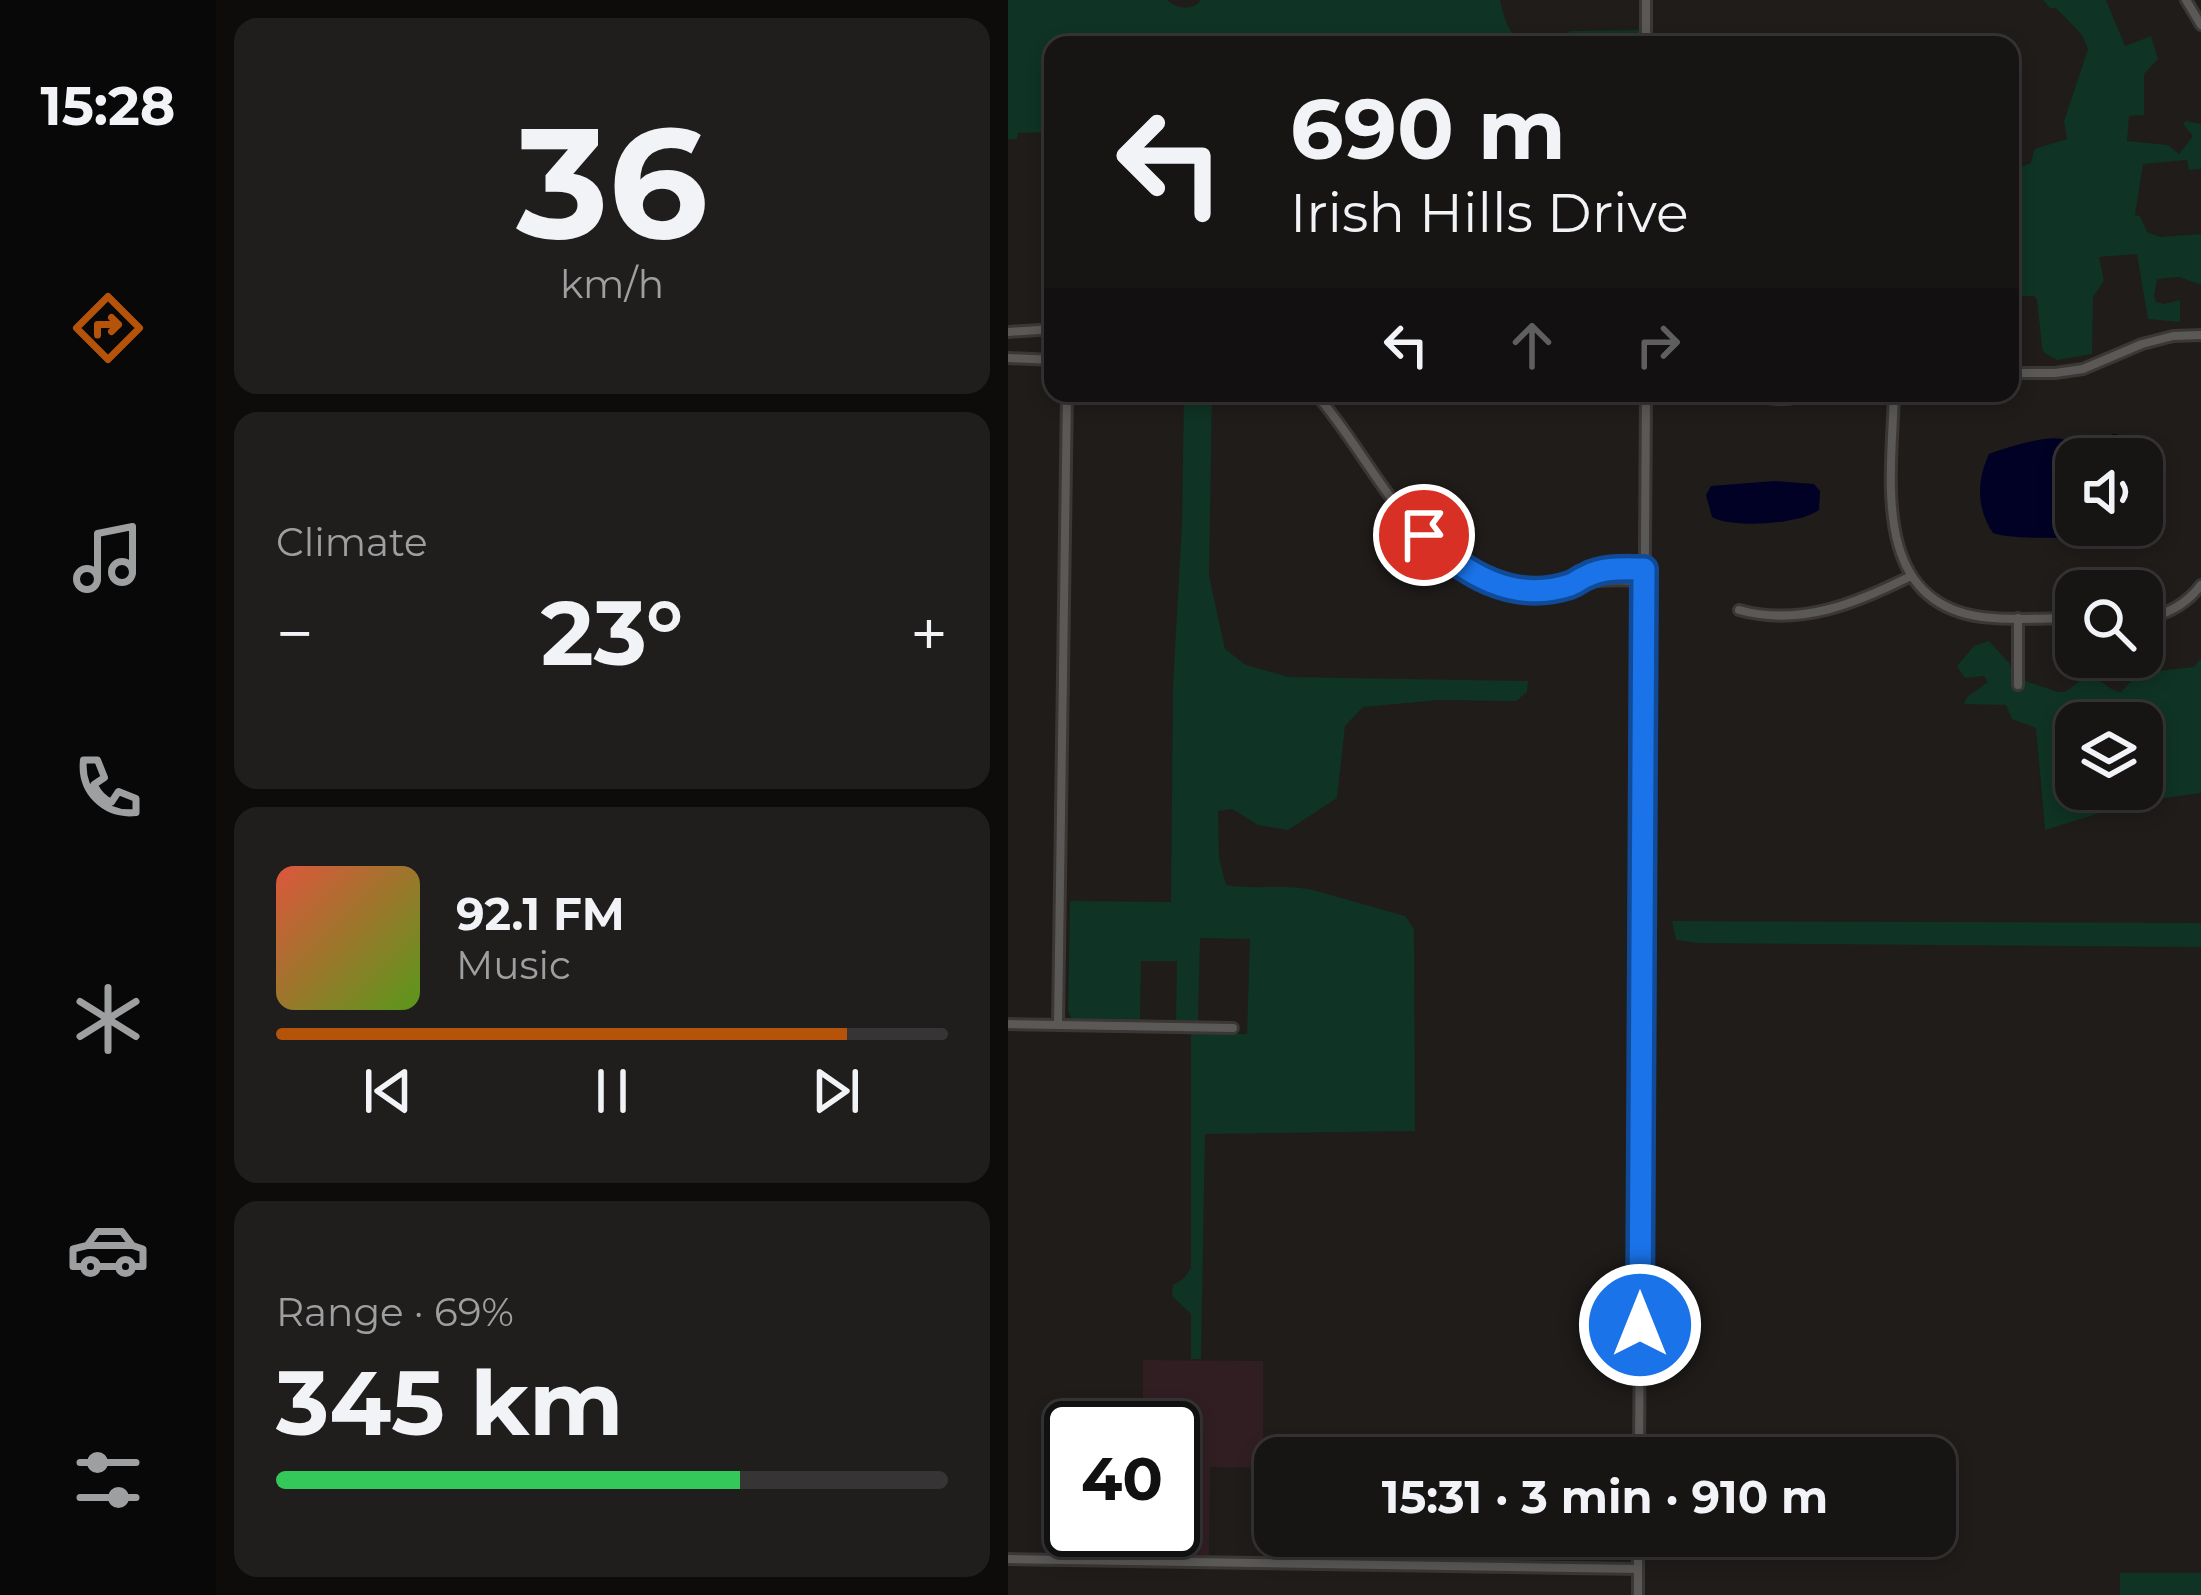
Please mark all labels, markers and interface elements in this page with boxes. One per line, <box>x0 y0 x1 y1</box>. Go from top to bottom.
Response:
text: 15:28 <box>41 73 175 139</box>
text: 690 m <box>1290 78 1566 180</box>
icon: left <box>1092 84 1248 240</box>
text: 36 <box>516 87 708 277</box>
text: Irish Hills Drive <box>1290 180 1689 246</box>
text: km/h <box>560 260 664 308</box>
icon: directions <box>66 286 150 370</box>
icon: left <box>1373 312 1439 378</box>
icon: ahead <box>1499 312 1565 378</box>
icon: right <box>1625 312 1691 378</box>
map controls <box>2055 438 2163 810</box>
button: sound <box>2055 438 2163 546</box>
pin <box>1373 484 1475 586</box>
icon: arrive <box>1391 502 1457 568</box>
icon: music <box>66 516 150 600</box>
text: Climate <box>276 518 428 566</box>
button: search <box>2055 570 2163 678</box>
text: 23° <box>541 578 683 688</box>
text: − <box>276 593 314 674</box>
text: + <box>910 593 948 674</box>
button: layers <box>2055 702 2163 810</box>
icon: phone <box>66 746 150 830</box>
text: 92.1 FM <box>456 886 625 941</box>
text: Music <box>456 941 571 989</box>
icon: climate <box>66 977 150 1061</box>
icon: previous <box>355 1058 421 1124</box>
icon: pause <box>579 1058 645 1124</box>
icon: next <box>803 1058 869 1124</box>
icon: car <box>66 1207 150 1291</box>
position arrow <box>1577 1262 1703 1388</box>
text: Range · 69% <box>276 1288 514 1336</box>
text: 345 km <box>276 1348 623 1458</box>
speed limit sign: 40 <box>1044 1401 1200 1557</box>
icon: filters <box>66 1438 150 1522</box>
text: 15:31 · 3 min · 910 m <box>1382 1469 1828 1524</box>

